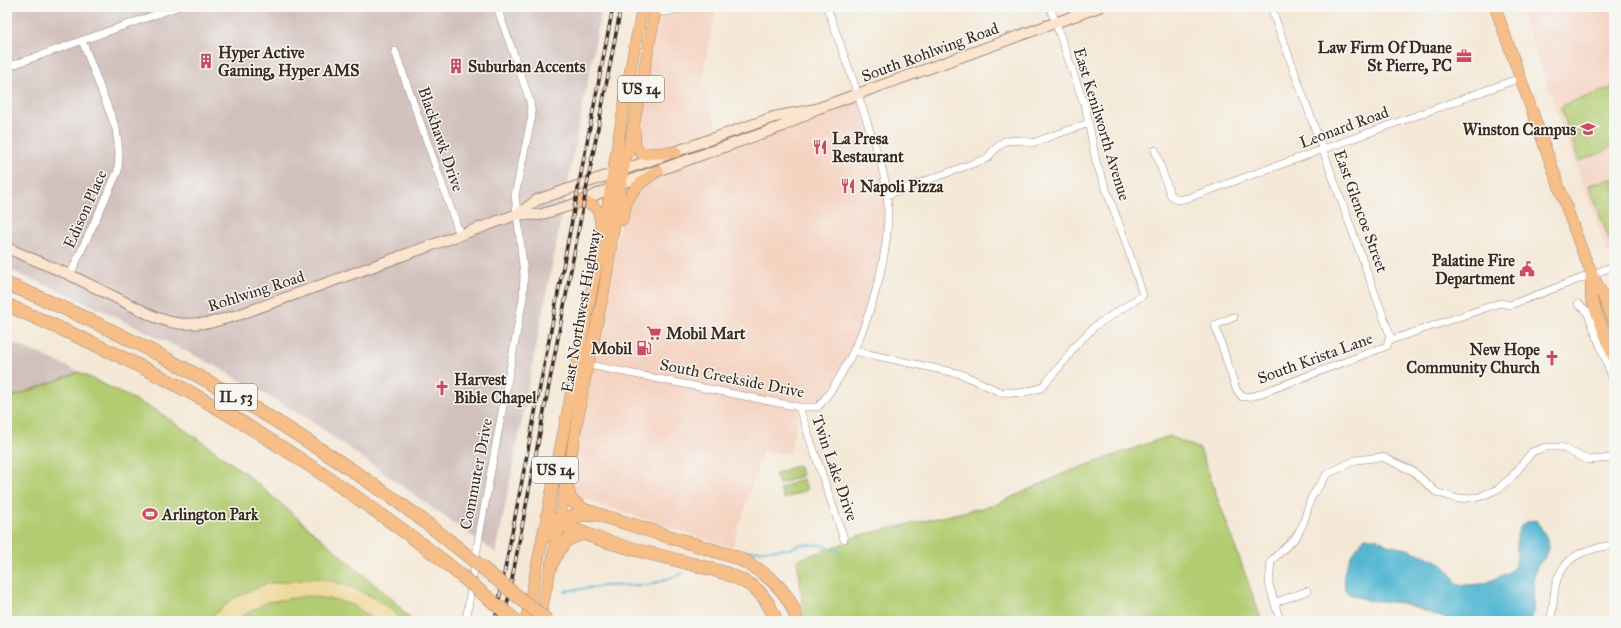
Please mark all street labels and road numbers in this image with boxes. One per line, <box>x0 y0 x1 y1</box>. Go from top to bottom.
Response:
street label: South Rohlwing Road <box>859 18 1002 87</box>
street label: East Kenilworth Avenue <box>1070 45 1134 203</box>
road number: US 14 <box>618 76 664 102</box>
street label: Blackhawk Drive <box>414 84 468 194</box>
street label: Leonard Road <box>1297 102 1391 152</box>
street label: East Glencoe Street <box>1330 147 1392 275</box>
street label: Edison Place <box>59 167 111 251</box>
street label: East Northwest Highway <box>557 227 606 394</box>
street label: Rohlwing Road <box>205 266 307 317</box>
street label: South Krista Lane <box>1255 328 1376 388</box>
street label: South Creekside Drive <box>658 355 806 401</box>
road number: IL 53 <box>215 384 257 410</box>
street label: Twin Lake Drive <box>808 413 862 524</box>
street label: Commuter Drive <box>456 416 496 531</box>
road number: US 14 <box>532 457 578 483</box>

